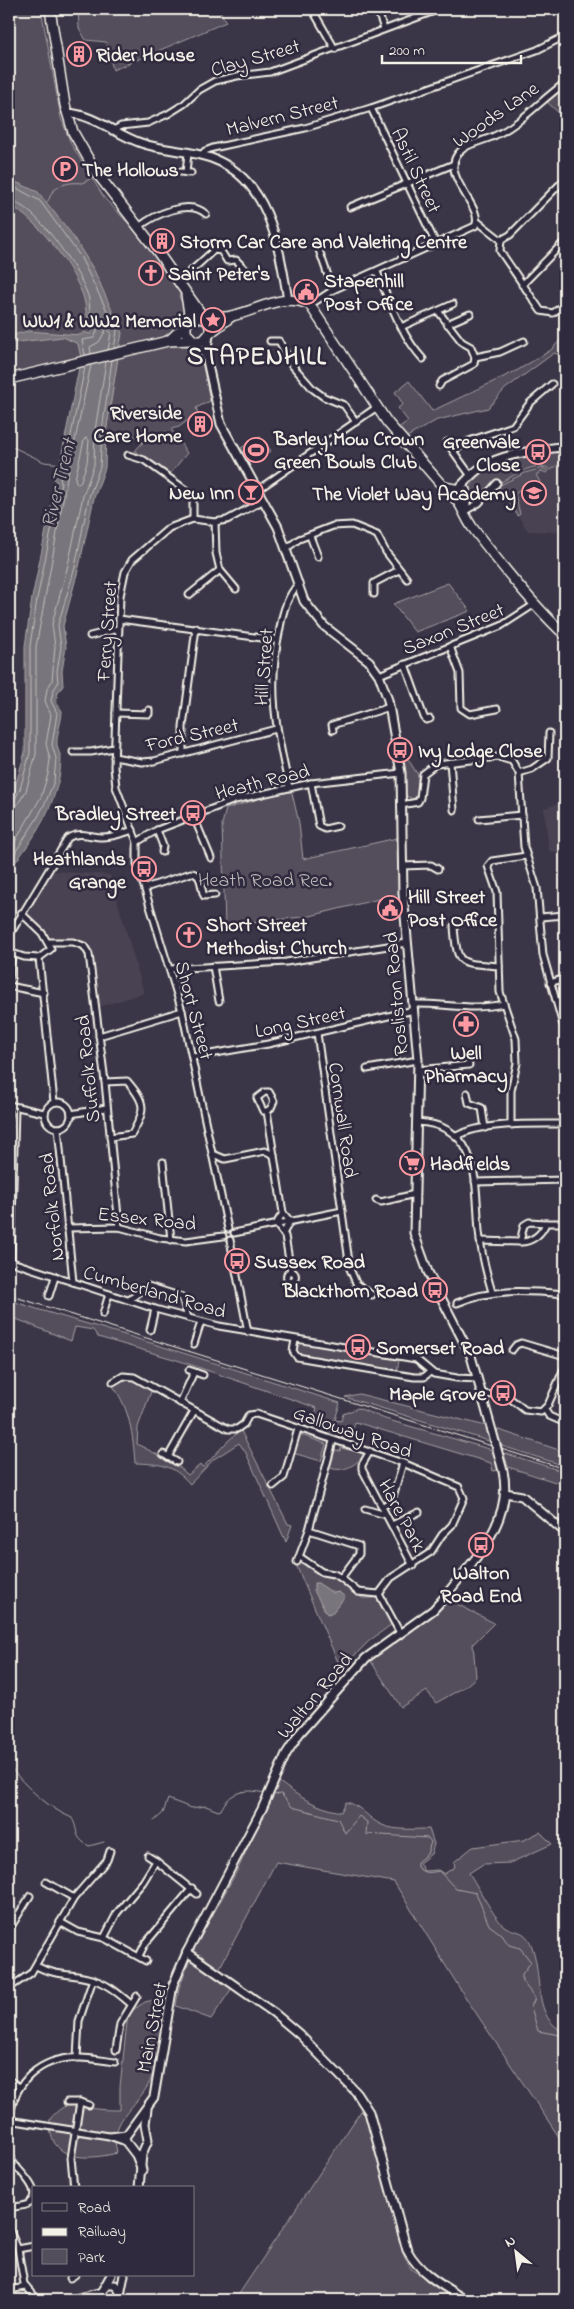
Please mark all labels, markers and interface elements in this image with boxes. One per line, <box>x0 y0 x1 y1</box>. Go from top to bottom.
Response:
scale bar <box>382 32 520 64</box>
street label: Clay Street <box>208 33 304 86</box>
text: 200 m <box>389 40 425 62</box>
building icon: Rider House <box>66 41 92 67</box>
place label: Rider House <box>96 42 196 71</box>
street label: Woods Lane <box>447 76 546 157</box>
street label: Malvern Street <box>223 89 342 145</box>
street label: Astil Street <box>382 123 447 219</box>
parking icon: The Hollows <box>52 156 78 182</box>
place label: The Hollows <box>82 157 179 186</box>
building icon: Storm Car Care and Valeting Centre <box>149 228 175 254</box>
place label: Storm Car Care and Valeting Centre <box>180 229 468 259</box>
church icon: Saint Peter's <box>138 260 164 286</box>
place label: Saint Peter's <box>168 261 270 290</box>
place label: Stapenhill Post Office <box>324 268 414 320</box>
public building icon: Stapenhill Post Office <box>293 279 319 305</box>
place icon: WW1 & WW2 Memorial <box>200 307 226 333</box>
place label: WW1 & WW2 Memorial <box>23 308 196 337</box>
district label: STAPENHILL <box>187 340 327 376</box>
place label: Riverside Care Home <box>94 400 183 452</box>
building icon: Riverside Care Home <box>187 411 213 437</box>
place label: Barley Mow Crown Green Bowls Club <box>273 426 424 478</box>
place label: Greenvale Close <box>443 429 521 481</box>
water label: River Trent <box>34 434 86 531</box>
sports icon: Barley Mow Crown Green Bowls Club <box>243 437 269 463</box>
bus stop icon: Greenvale Close <box>525 439 551 465</box>
bar icon: New Inn <box>238 479 264 505</box>
place label: New Inn <box>169 480 234 509</box>
school or university icon: The Violet Way Academy <box>521 480 547 506</box>
place label: The Violet Way Academy <box>312 481 516 511</box>
street label: Ferry Street <box>90 580 126 683</box>
street label: Saxon Street <box>399 597 510 664</box>
street label: Hill Street <box>248 627 283 707</box>
street label: Ford Street <box>142 712 242 761</box>
bus stop icon: Ivy Lodge Close <box>387 737 413 763</box>
place label: Ivy Lodge Close <box>418 738 543 768</box>
street label: Heath Road <box>212 758 313 809</box>
bus stop icon: Bradley Street <box>180 800 206 826</box>
place label: Bradley Street <box>54 801 176 831</box>
place label: Heathlands Grange <box>33 846 127 899</box>
bus stop icon: Heathlands Grange <box>131 856 157 882</box>
park label: Heath Road Rec. <box>198 867 332 896</box>
place label: Hill Street Post Office <box>408 884 498 936</box>
public building icon: Hill Street Post Office <box>377 895 403 921</box>
place label: Short Street Methodist Church <box>206 912 347 964</box>
church icon: Short Street Methodist Church <box>176 922 202 948</box>
street label: Rosliston Road <box>378 931 417 1057</box>
street label: Short Street <box>166 958 220 1063</box>
street label: Long Street <box>252 1000 349 1048</box>
pharmacy icon: Well Pharmacy <box>453 1011 479 1037</box>
street label: Suffolk Road <box>69 1014 110 1124</box>
place label: Well Pharmacy <box>424 1040 508 1093</box>
street label: Cornwall Road <box>319 1061 364 1180</box>
supermarket icon: Hadfields <box>399 1150 425 1176</box>
street label: Norfolk Road <box>33 1151 74 1262</box>
place label: Hadfields <box>430 1151 510 1180</box>
street label: Essex Road <box>96 1201 197 1240</box>
bus stop icon: Sussex Road <box>224 1248 250 1274</box>
place label: Sussex Road <box>254 1249 366 1278</box>
street label: Cumberland Road <box>79 1259 229 1328</box>
bus stop icon: Blackthorn Road <box>422 1277 448 1303</box>
place label: Blackthorn Road <box>282 1278 419 1307</box>
bus stop icon: Somerset Road <box>345 1334 371 1360</box>
place label: Somerset Road <box>376 1335 505 1364</box>
bus stop icon: Maple Grove <box>490 1380 516 1406</box>
place label: Maple Grove <box>389 1381 487 1410</box>
street label: Galloway Road <box>289 1399 416 1467</box>
street label: Hare Park <box>370 1475 432 1558</box>
bus stop icon: Walton Road End <box>468 1532 494 1558</box>
place label: Walton Road End <box>440 1560 523 1612</box>
street label: Walton Road <box>271 1647 361 1746</box>
street label: Main Street <box>130 1979 176 2075</box>
legend <box>32 2186 195 2276</box>
text: Road <box>78 2197 111 2219</box>
text: Railway <box>78 2221 126 2244</box>
north arrow <box>492 2226 542 2276</box>
text: N <box>501 2230 520 2253</box>
text: Park <box>78 2247 106 2269</box>

